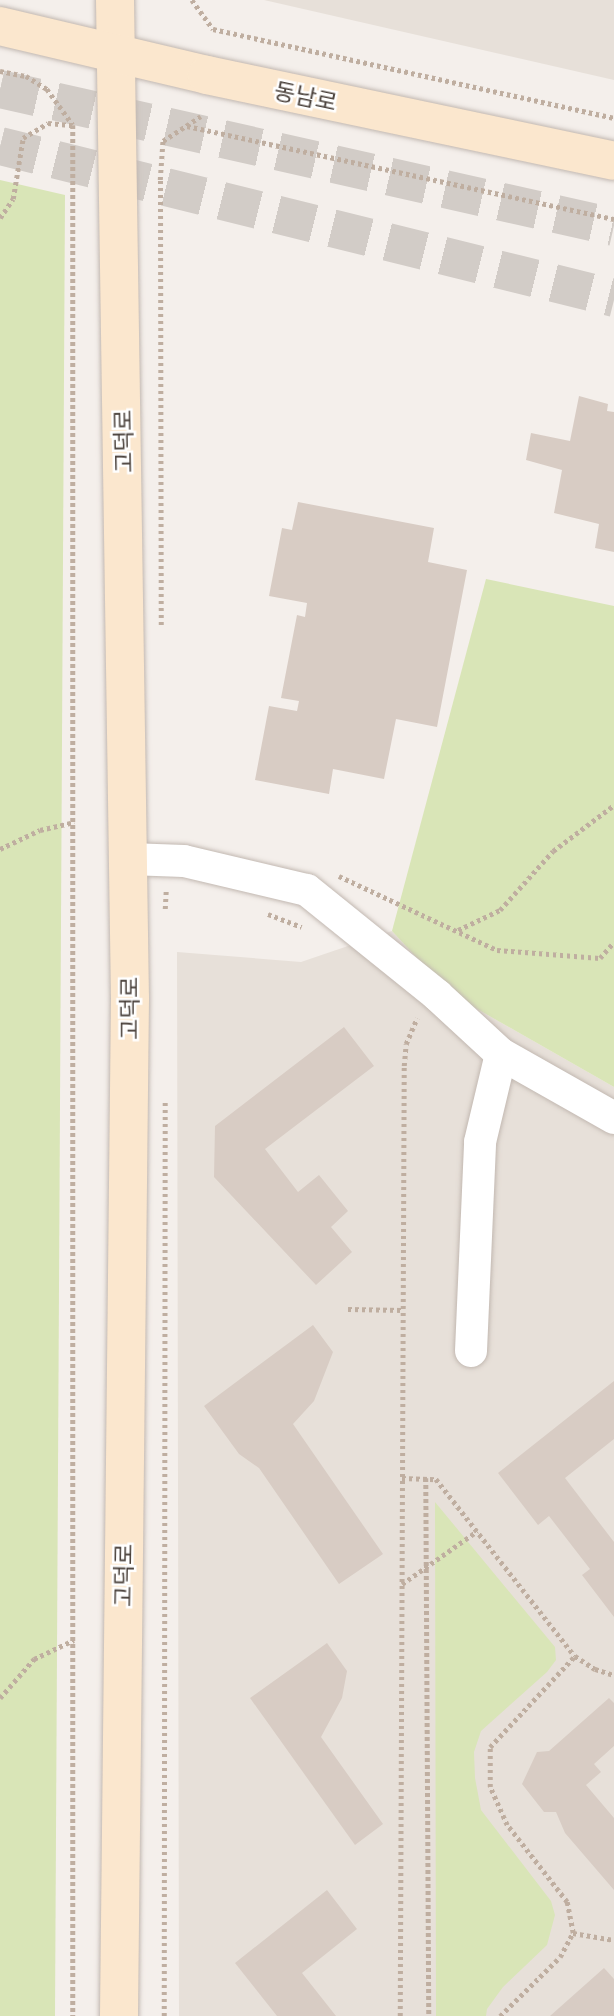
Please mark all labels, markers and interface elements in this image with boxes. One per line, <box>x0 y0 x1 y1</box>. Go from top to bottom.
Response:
street label: 동남로 <box>272 76 340 116</box>
street label: 고덕로 <box>109 409 137 473</box>
street label: 고덕로 <box>115 976 143 1040</box>
street label: 고덕로 <box>109 1543 137 1607</box>

